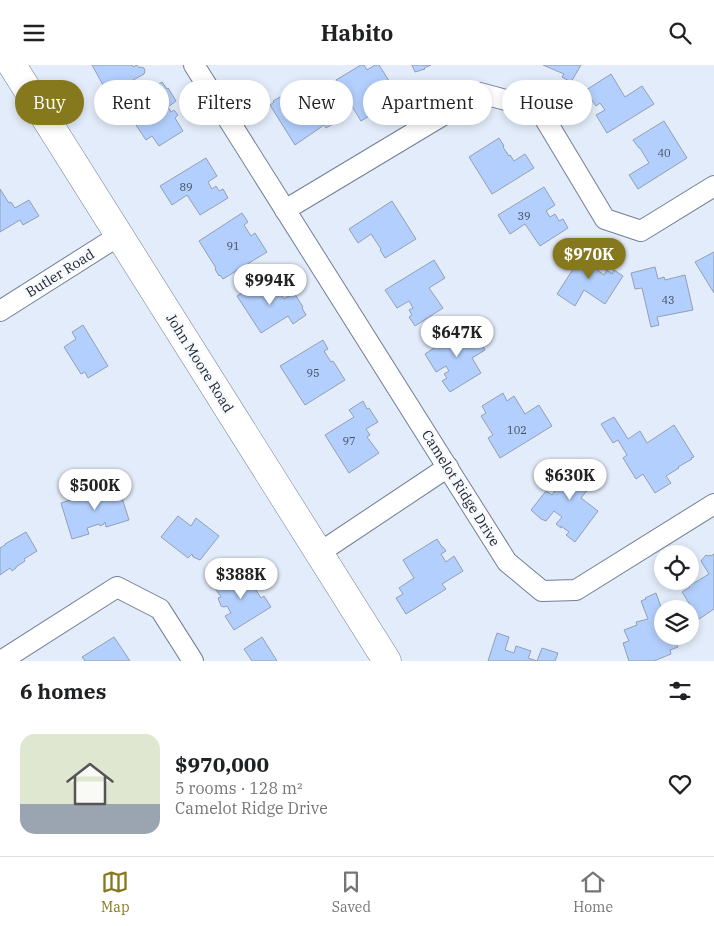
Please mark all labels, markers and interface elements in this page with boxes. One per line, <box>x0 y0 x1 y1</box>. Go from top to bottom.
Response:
text: Habito <box>321 18 393 47</box>
icon: menu <box>20 19 48 47</box>
icon: search <box>666 19 694 47</box>
chip: Buy <box>15 80 84 125</box>
chip: Rent <box>94 80 169 125</box>
chip: Filters <box>179 80 270 125</box>
chip: New <box>280 80 353 125</box>
chip: Apartment <box>363 80 492 125</box>
chip: House <box>502 80 592 125</box>
house number: 40 <box>657 146 671 160</box>
house number: 89 <box>179 180 193 194</box>
house number: 39 <box>517 209 531 223</box>
pin: $970K <box>554 237 624 280</box>
house number: 91 <box>226 239 240 253</box>
text: $970K <box>564 244 614 264</box>
street label: Butler Road <box>22 245 98 301</box>
pin: $994K <box>235 263 305 306</box>
text: $994K <box>245 270 295 290</box>
house number: 43 <box>661 293 675 307</box>
street label: John Moore Road <box>162 310 238 416</box>
pin: $647K <box>422 315 492 358</box>
text: $647K <box>432 322 482 342</box>
house number: 95 <box>306 366 320 380</box>
house number: 102 <box>507 423 527 437</box>
street label: Camelot Ridge Drive <box>418 427 504 549</box>
house number: 97 <box>342 434 356 448</box>
pin: $630K <box>535 459 605 501</box>
text: $630K <box>545 465 595 485</box>
pin: $500K <box>60 469 130 511</box>
text: $500K <box>70 475 120 495</box>
map controls <box>654 545 699 645</box>
button: locate <box>654 545 699 590</box>
pin: $388K <box>206 557 276 600</box>
text: $388K <box>216 564 266 584</box>
button: layers <box>654 600 699 645</box>
text: 6 homes <box>20 677 106 705</box>
icon: filters <box>666 677 694 705</box>
text: $970,000 <box>175 750 269 778</box>
icon: home <box>60 754 120 814</box>
icon: heart <box>666 770 694 798</box>
text: 5 rooms · 128 m² <box>175 778 303 798</box>
text: Camelot Ridge Drive <box>175 798 328 818</box>
tab: Map <box>101 868 130 916</box>
tab: Saved <box>332 868 371 916</box>
tab: Home <box>573 868 613 916</box>

